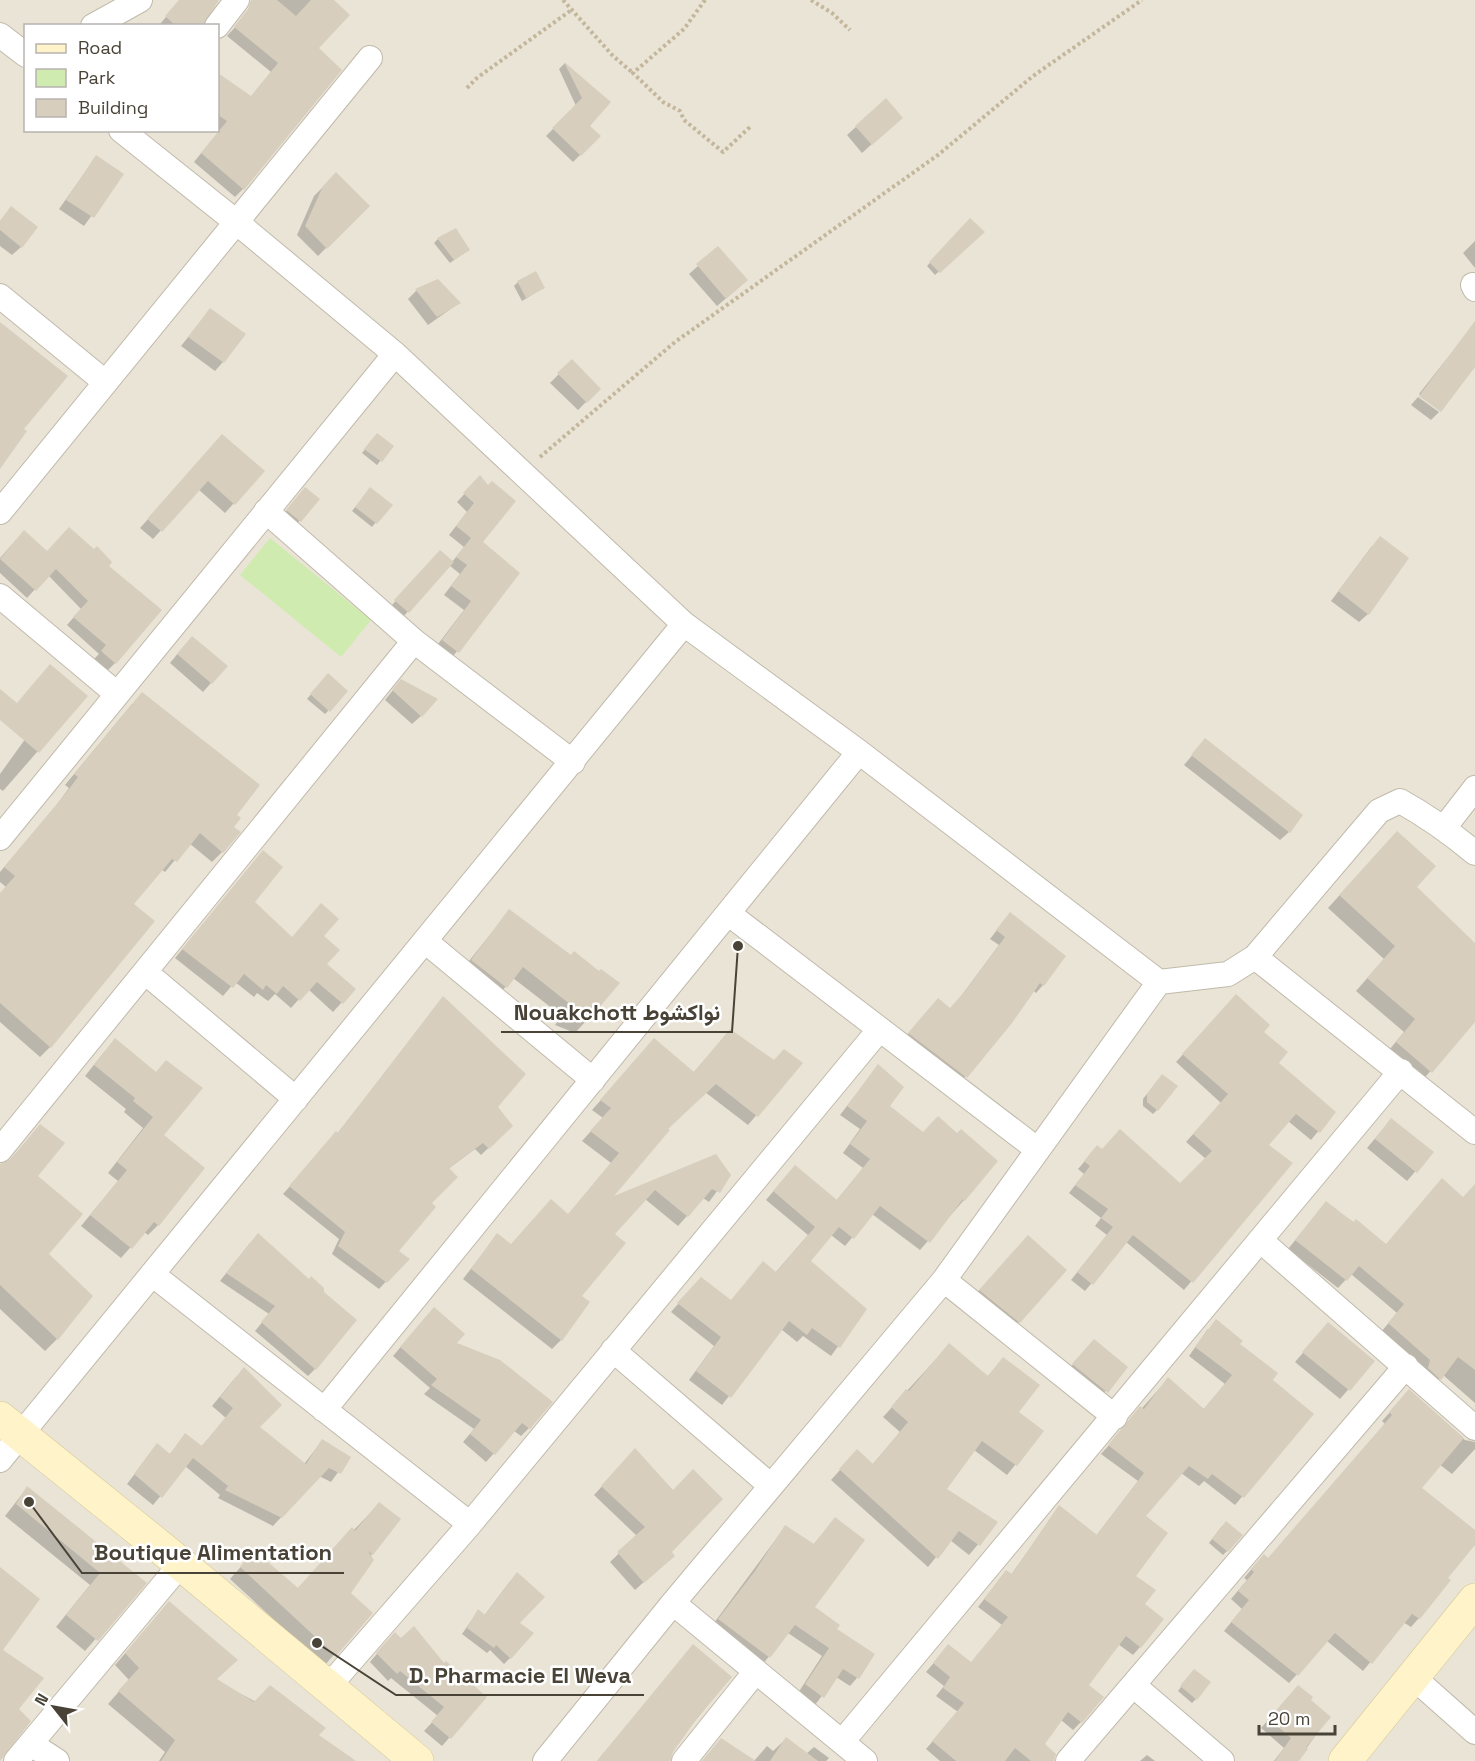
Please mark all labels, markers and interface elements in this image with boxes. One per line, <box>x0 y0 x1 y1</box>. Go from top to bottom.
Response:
legend <box>24 24 219 132</box>
text: Road <box>78 36 122 59</box>
text: Park <box>78 66 116 89</box>
text: Building <box>78 96 148 119</box>
callout: Nouakchott نواكشوط <box>501 992 732 1032</box>
text: Nouakchott نواكشوط <box>514 998 720 1026</box>
callout: Boutique Alimentation <box>82 1533 344 1573</box>
text: Boutique Alimentation <box>94 1538 332 1566</box>
callout: D. Pharmacie El Weva <box>396 1655 644 1695</box>
text: D. Pharmacie El Weva <box>409 1661 631 1689</box>
north arrow <box>24 1677 84 1737</box>
text: N <box>30 1690 53 1710</box>
scale bar <box>1259 1698 1336 1736</box>
text: 20 m <box>1268 1707 1311 1730</box>

